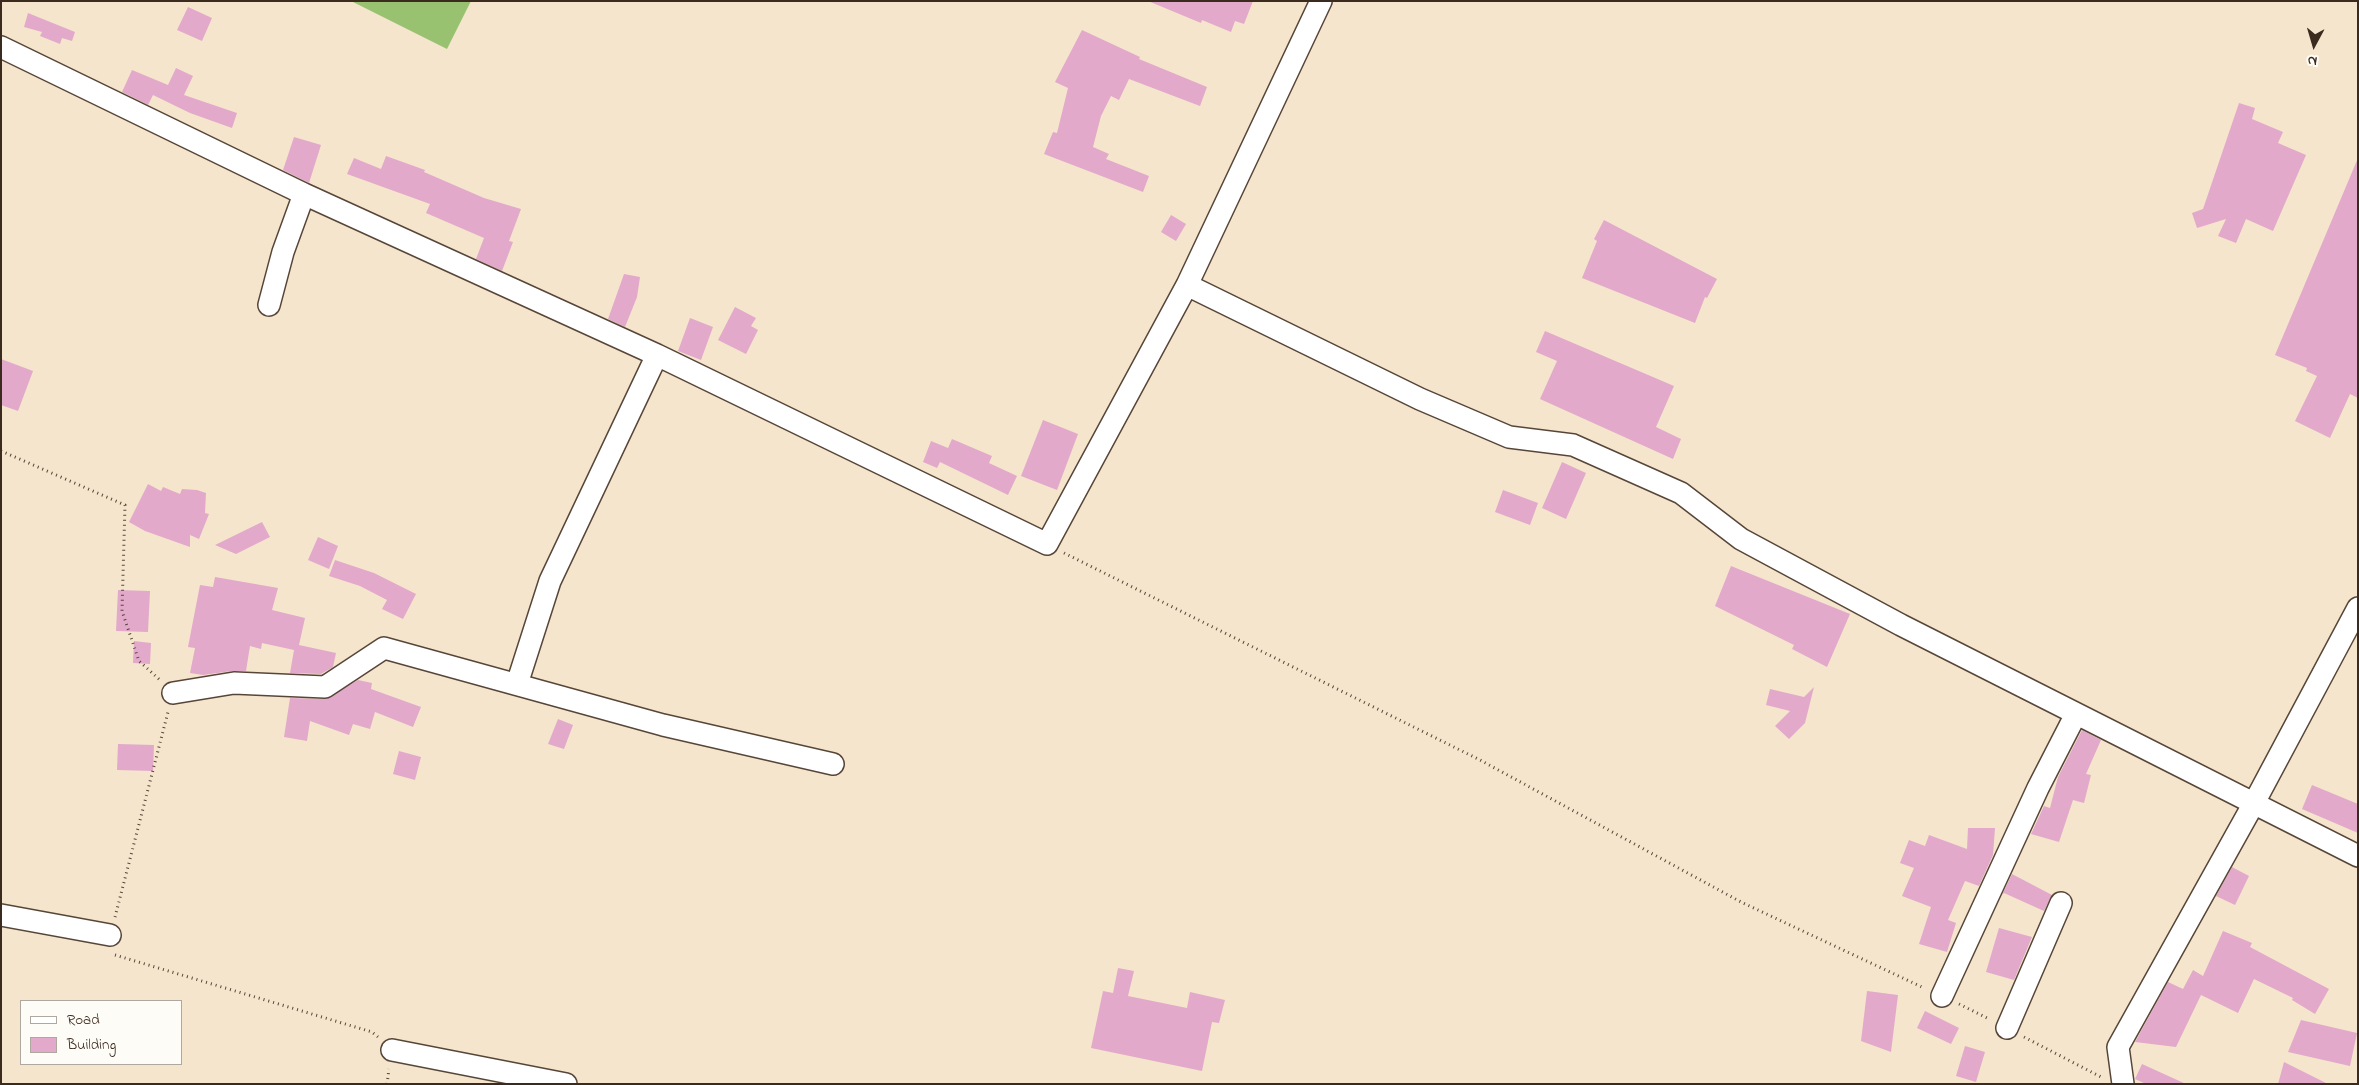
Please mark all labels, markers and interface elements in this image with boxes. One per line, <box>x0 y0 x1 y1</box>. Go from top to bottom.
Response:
north arrow <box>2289 20 2339 70</box>
text: N <box>2307 49 2318 71</box>
legend <box>20 1000 182 1065</box>
text: Road <box>67 1009 100 1031</box>
text: Building <box>67 1034 116 1056</box>

